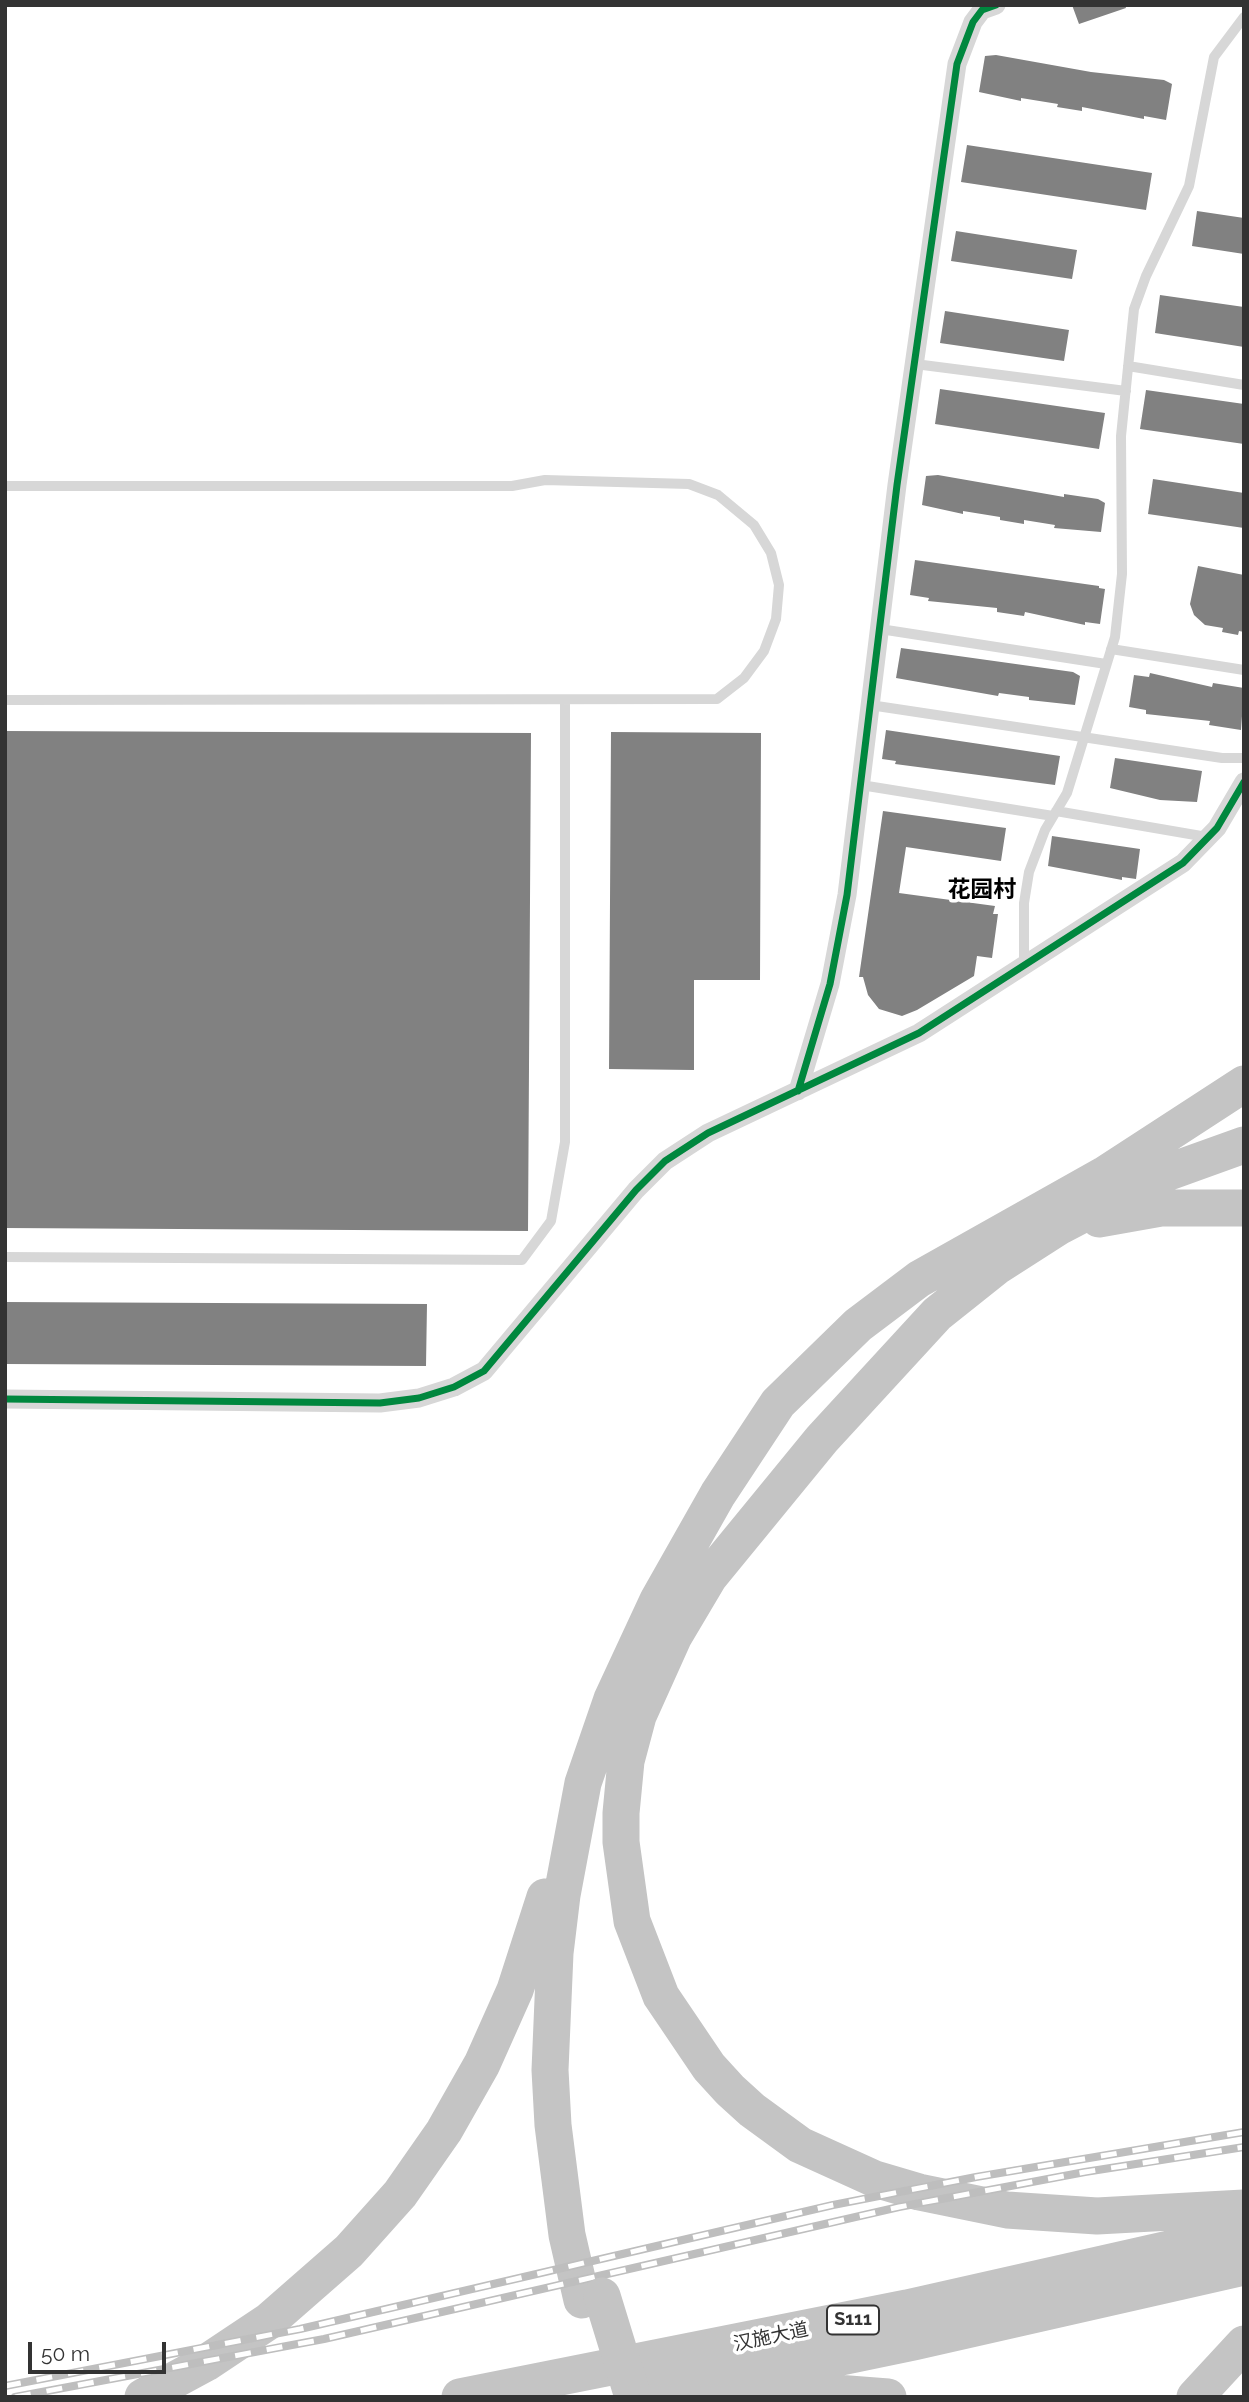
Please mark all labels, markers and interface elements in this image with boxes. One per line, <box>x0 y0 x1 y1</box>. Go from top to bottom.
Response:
district label: 花园村 <box>948 876 1016 904</box>
road number: S111 <box>827 2306 879 2334</box>
street label: 汉施大道 <box>731 2318 811 2356</box>
scale bar <box>32 2328 170 2372</box>
text: 50 m <box>41 2341 90 2366</box>

